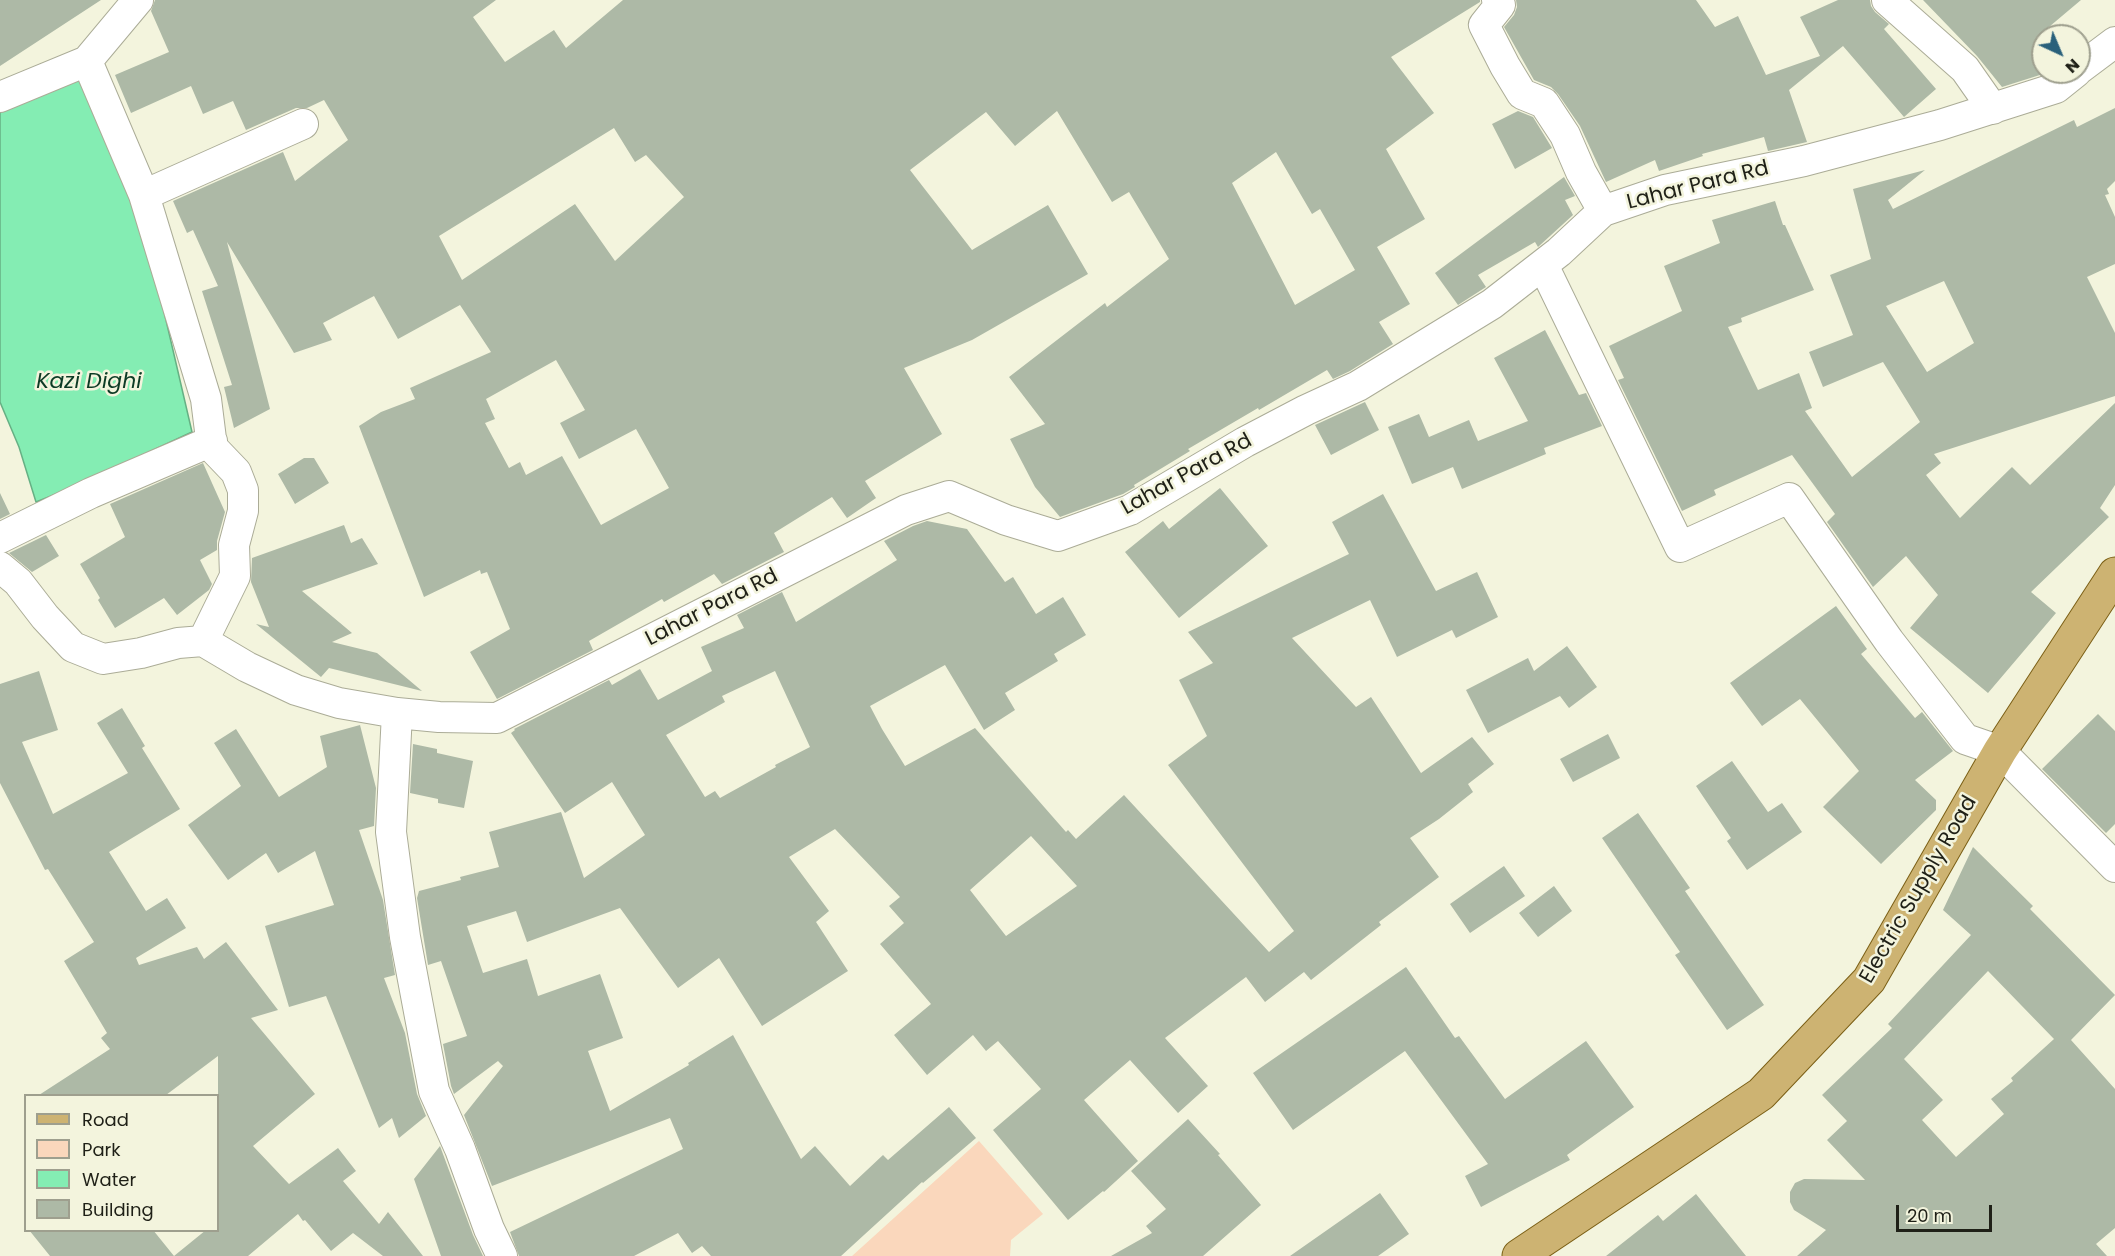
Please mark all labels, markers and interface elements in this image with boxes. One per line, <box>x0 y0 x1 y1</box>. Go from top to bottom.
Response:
north arrow <box>2031 24 2091 84</box>
text: N <box>2060 53 2085 78</box>
street label: Lahar Para Rd <box>1624 156 1772 216</box>
water label: Kazi Dighi <box>36 369 142 395</box>
street label: Lahar Para Rd <box>1117 429 1257 521</box>
street label: Lahar Para Rd <box>642 564 782 652</box>
street label: Electric Supply Road <box>1855 792 1983 988</box>
legend <box>24 1094 219 1232</box>
text: Road <box>82 1107 129 1132</box>
text: Park <box>82 1137 121 1162</box>
text: Water <box>82 1167 136 1192</box>
scale bar <box>1899 1193 1995 1231</box>
text: Building <box>82 1197 154 1222</box>
text: 20 m <box>1907 1203 1952 1228</box>

